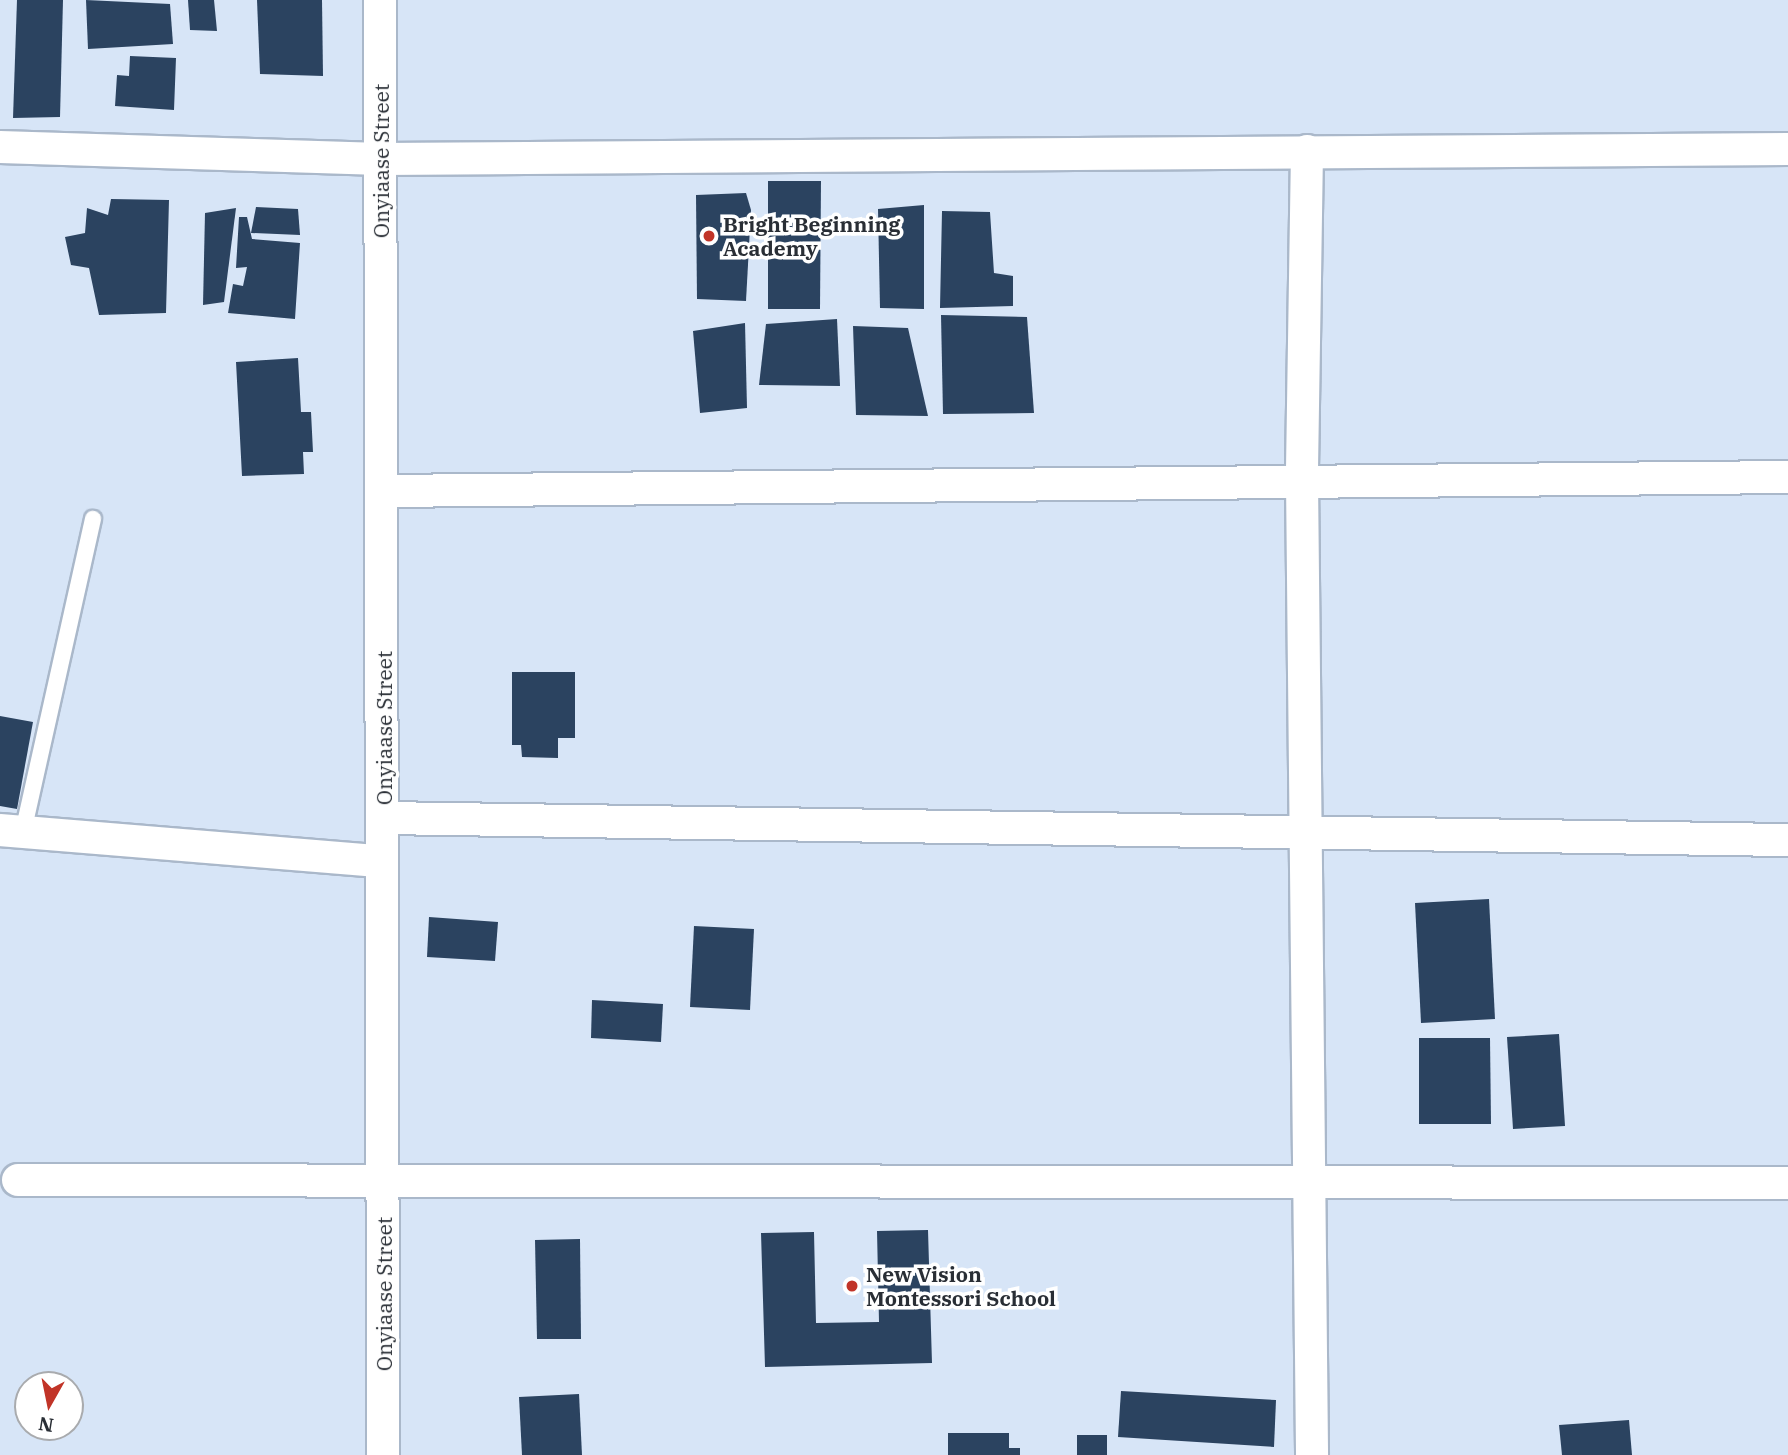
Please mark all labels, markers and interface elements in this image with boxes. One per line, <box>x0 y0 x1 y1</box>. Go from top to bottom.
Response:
street label: Onyiaase Street <box>368 84 394 238</box>
place label: Bright Beginning Academy <box>723 211 901 261</box>
marker: Bright Beginning Academy <box>701 228 717 244</box>
street label: Onyiaase Street <box>371 651 397 805</box>
street label: Onyiaase Street <box>371 1217 397 1371</box>
place label: New Vision Montessori School <box>866 1261 1056 1311</box>
marker: New Vision Montessori School <box>844 1278 860 1294</box>
north arrow <box>14 1371 84 1441</box>
text: N <box>37 1412 55 1438</box>

